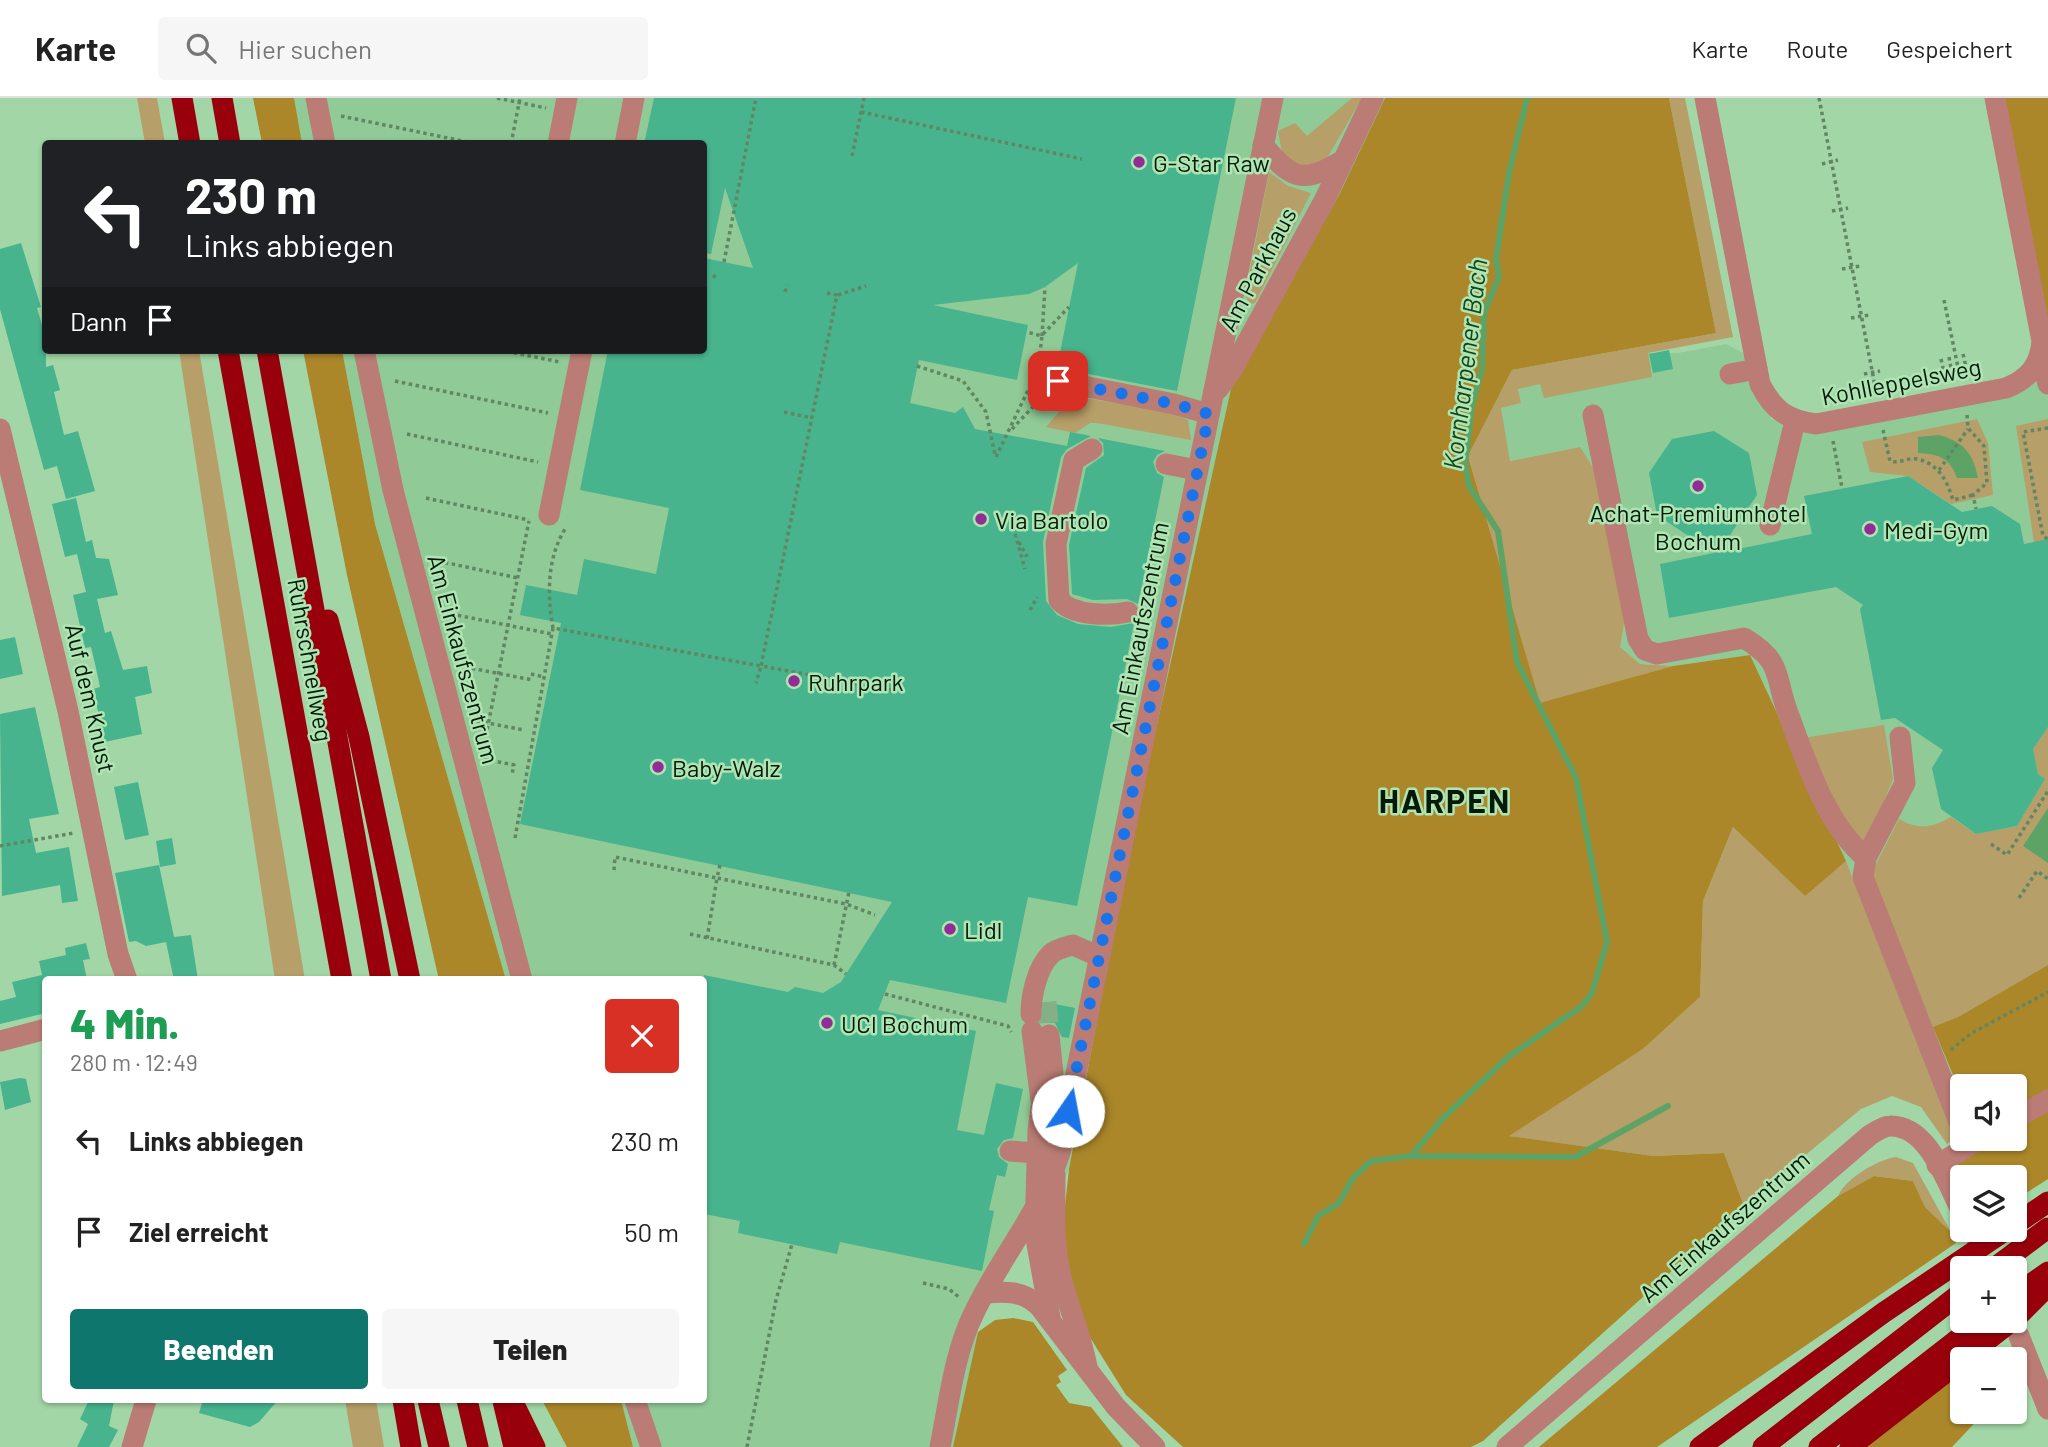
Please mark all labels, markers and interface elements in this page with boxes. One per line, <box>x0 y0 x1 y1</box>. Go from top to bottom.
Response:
search box <box>158 17 648 80</box>
text: Karte <box>35 28 116 68</box>
icon: search <box>182 29 220 67</box>
text: Hier suchen <box>238 33 372 64</box>
text: Karte <box>1691 34 1749 63</box>
text: Route <box>1787 34 1848 63</box>
text: Gespeichert <box>1886 34 2013 63</box>
place label: G-Star Raw <box>1153 148 1270 177</box>
marker: G-Star Raw <box>1131 154 1147 170</box>
text: 230 m <box>185 165 317 224</box>
icon: left <box>70 168 161 259</box>
street label: Am Parkhaus <box>1212 202 1302 336</box>
text: Links abbiegen <box>185 225 394 263</box>
water label: Kornharpener Bach <box>1436 257 1492 471</box>
icon: arrive <box>141 301 179 339</box>
text: Dann <box>70 305 127 336</box>
pin <box>1028 351 1088 411</box>
street label: Kohlleppelsweg <box>1819 351 1983 411</box>
icon: arrive <box>1039 362 1077 400</box>
marker: Achat-Premiumhotel Bochum <box>1690 478 1706 494</box>
place label: Achat-Premiumhotel Bochum <box>1590 498 1806 555</box>
place label: Via Bartolo <box>995 505 1109 534</box>
marker: Via Bartolo <box>973 511 989 527</box>
place label: Medi-Gym <box>1884 515 1988 544</box>
street label: Am Einkaufszentrum <box>1104 519 1174 737</box>
marker: Medi-Gym <box>1862 521 1878 537</box>
street label: Am Einkaufszentrum <box>422 551 506 767</box>
street label: Ruhrschnellweg <box>282 576 340 744</box>
street label: Auf dem Knust <box>60 621 122 775</box>
place label: Ruhrpark <box>808 667 904 696</box>
marker: Ruhrpark <box>786 673 802 689</box>
place label: Baby-Walz <box>672 753 781 782</box>
marker: Baby-Walz <box>650 759 666 775</box>
district label: HARPEN <box>1379 781 1511 819</box>
place label: Lidl <box>964 915 1002 944</box>
marker: Lidl <box>942 921 958 937</box>
text: 4 Min. <box>70 997 179 1047</box>
button: close <box>605 999 679 1073</box>
place label: UCI Bochum <box>841 1009 968 1038</box>
marker: UCI Bochum <box>819 1015 835 1031</box>
text: 280 m · 12:49 <box>70 1048 198 1076</box>
position arrow <box>1031 1074 1105 1148</box>
map controls <box>1950 1074 2027 1424</box>
button: sound <box>1950 1074 2027 1151</box>
icon: left <box>70 1122 108 1160</box>
text: Links abbiegen <box>129 1125 303 1156</box>
text: 230 m <box>610 1125 679 1156</box>
street label: Am Einkaufszentrum <box>1633 1144 1815 1308</box>
button: layers <box>1950 1165 2027 1242</box>
icon: arrive <box>70 1213 108 1251</box>
text: Ziel erreicht <box>129 1216 269 1247</box>
text: 50 m <box>624 1216 679 1247</box>
button: + <box>1950 1256 2027 1333</box>
button: Beenden <box>70 1309 368 1389</box>
button: Teilen <box>382 1309 679 1389</box>
button: − <box>1950 1347 2027 1424</box>

